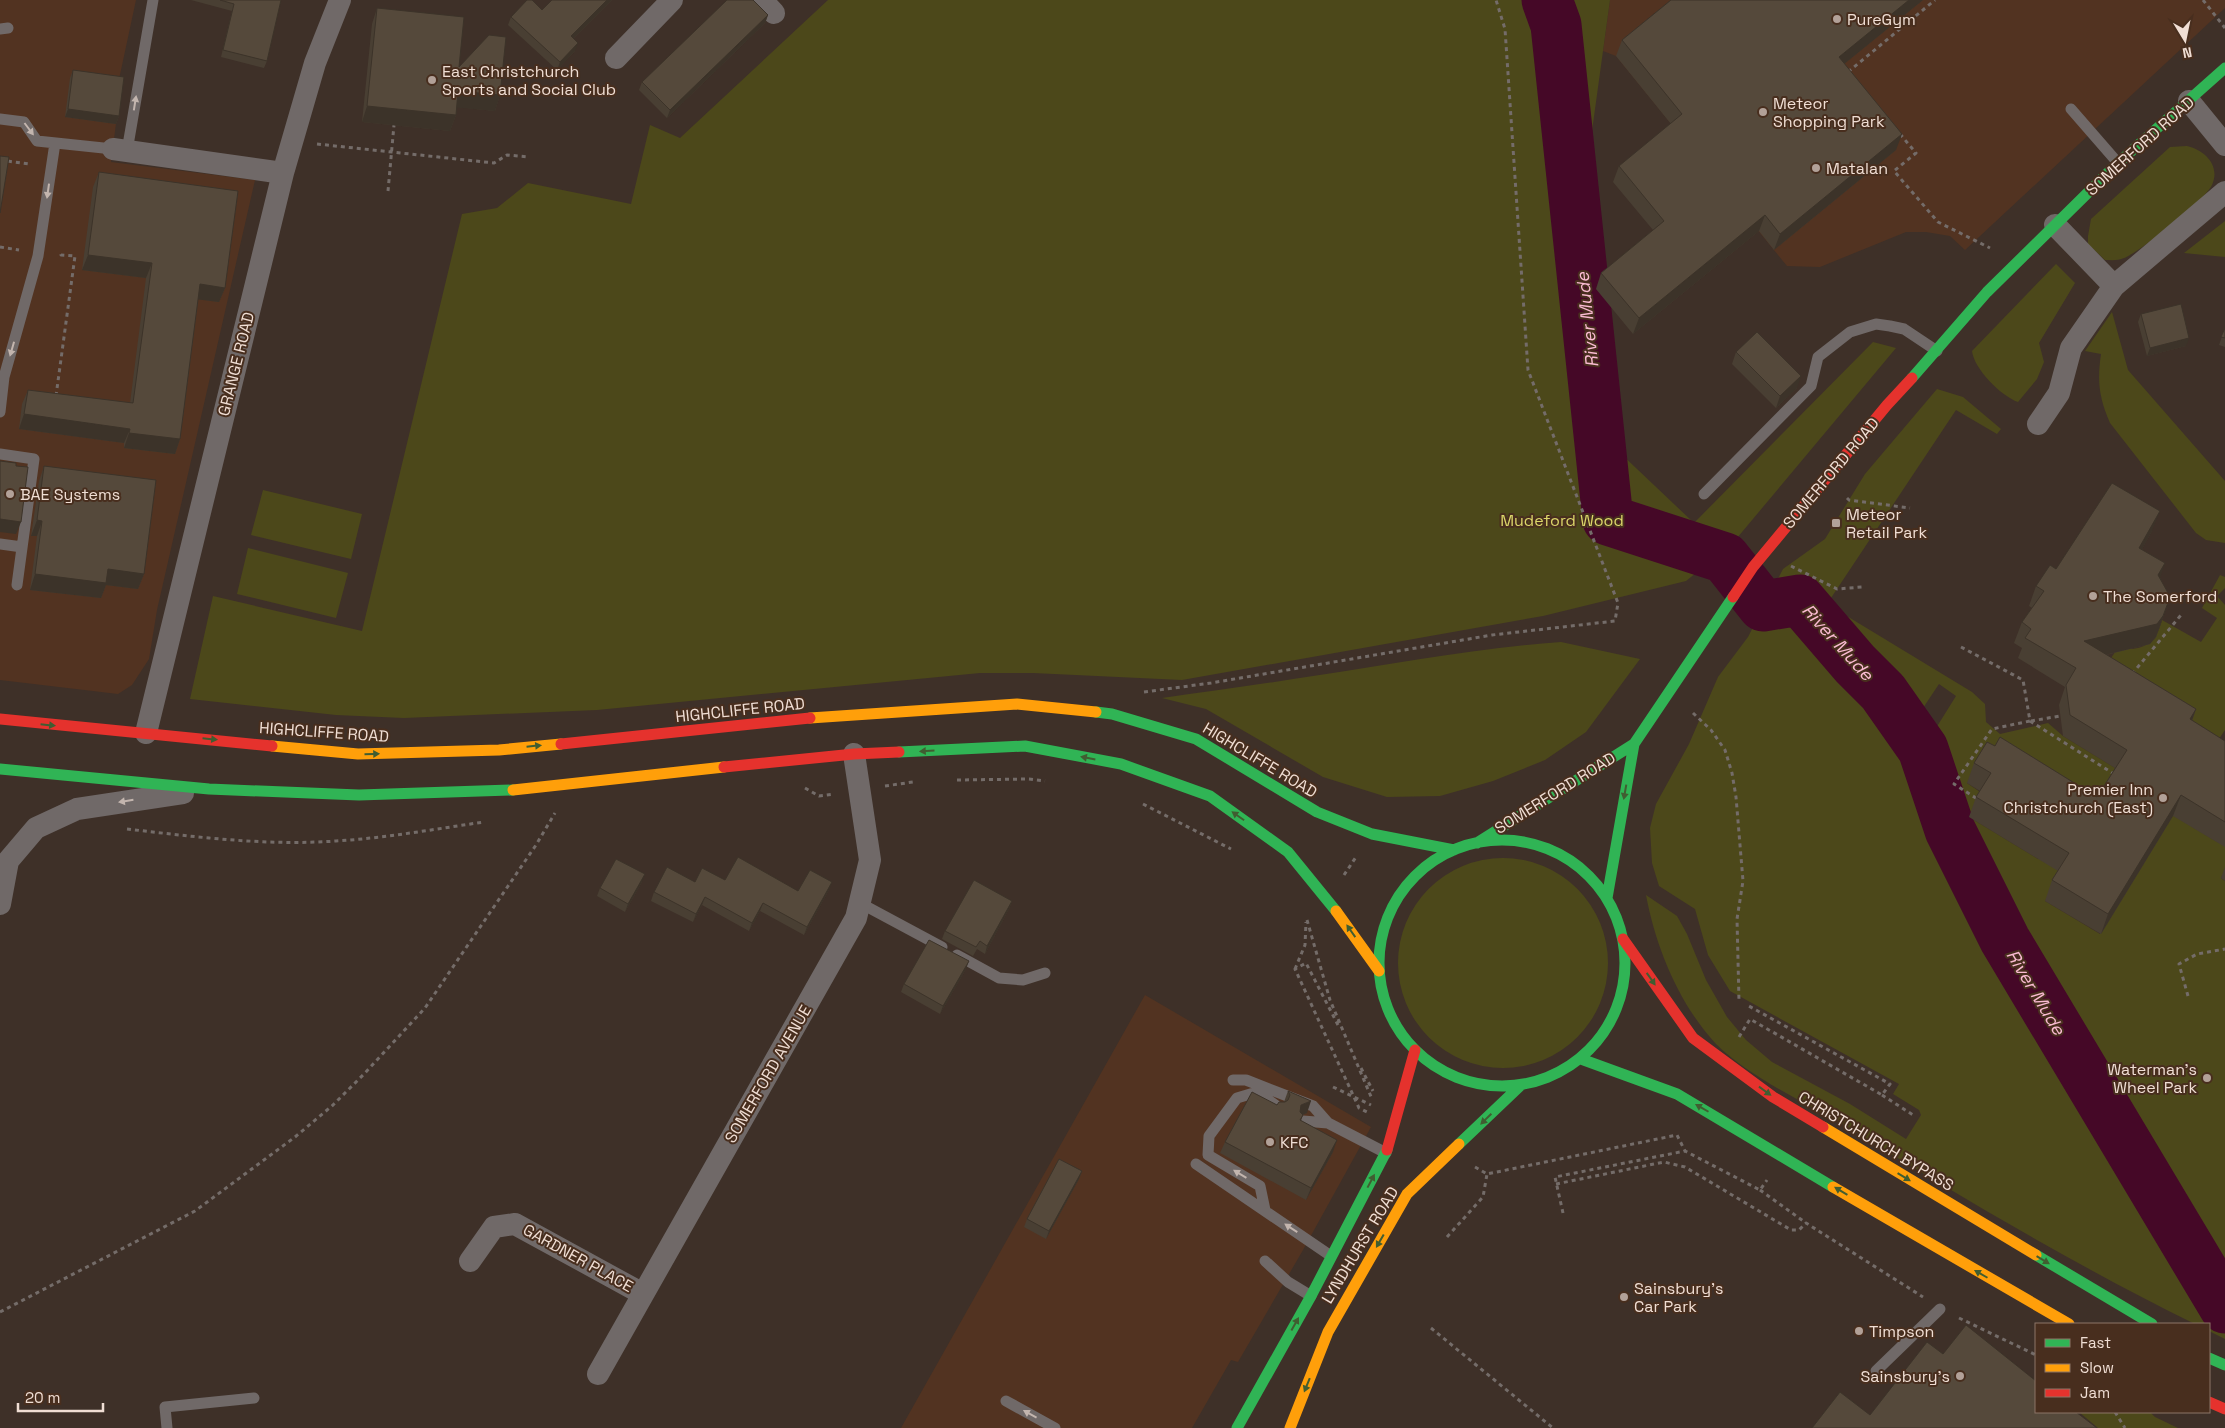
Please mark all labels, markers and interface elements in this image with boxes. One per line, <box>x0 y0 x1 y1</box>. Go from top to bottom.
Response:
place label: PureGym <box>1847 9 1916 30</box>
marker: PureGym <box>1831 13 1843 25</box>
north arrow <box>2160 15 2210 65</box>
text: N <box>2181 43 2193 62</box>
place label: East Christchurch Sports and Social Club <box>442 61 616 100</box>
marker: East Christchurch Sports and Social Club <box>426 74 438 86</box>
street label: SOMERFORD ROAD <box>2081 92 2199 200</box>
place label: Meteor Shopping Park <box>1773 93 1885 132</box>
one-way arrow <box>131 95 139 111</box>
marker: Meteor Shopping Park <box>1757 106 1769 118</box>
one-way arrow <box>23 122 34 135</box>
place label: Matalan <box>1826 158 1888 179</box>
marker: Matalan <box>1810 162 1822 174</box>
one-way arrow <box>44 183 52 199</box>
water label: River Mude <box>1570 270 1603 369</box>
street label: GRANGE ROAD <box>213 310 259 418</box>
one-way arrow <box>8 342 16 357</box>
street label: SOMERFORD ROAD <box>1778 413 1884 533</box>
place label: BAE Systems <box>20 484 120 505</box>
marker: BAE Systems <box>4 488 16 500</box>
place label: Meteor Retail Park <box>1846 504 1927 543</box>
park label: Mudeford Wood <box>1500 510 1624 531</box>
marker: Meteor Retail Park <box>1830 517 1842 529</box>
place label: The Somerford <box>2103 586 2217 607</box>
marker: The Somerford <box>2087 590 2099 602</box>
water label: River Mude <box>1797 599 1880 686</box>
street label: HIGHCLIFFE ROAD <box>674 693 806 727</box>
street label: HIGHCLIFFE ROAD <box>258 717 390 747</box>
street label: HIGHCLIFFE ROAD <box>1199 717 1321 803</box>
one-way arrow <box>41 721 57 729</box>
one-way arrow <box>202 736 218 744</box>
one-way arrow <box>527 742 543 750</box>
one-way arrow <box>918 747 934 755</box>
street label: SOMERFORD ROAD <box>1491 747 1619 839</box>
one-way arrow <box>364 749 380 757</box>
one-way arrow <box>1080 754 1096 762</box>
place label: Premier Inn Christchurch (East) <box>2004 779 2153 818</box>
one-way arrow <box>1621 784 1629 800</box>
marker: Premier Inn Christchurch (East) <box>2157 792 2169 804</box>
one-way arrow <box>118 798 134 806</box>
one-way arrow <box>1231 811 1245 821</box>
one-way arrow <box>1346 924 1356 938</box>
water label: River Mude <box>2001 945 2071 1040</box>
one-way arrow <box>1646 972 1656 986</box>
street label: SOMERFORD AVENUE <box>720 1001 816 1147</box>
place label: Waterman’s Wheel Park <box>2107 1059 2197 1098</box>
marker: Waterman’s Wheel Park <box>2201 1072 2213 1084</box>
one-way arrow <box>1758 1086 1772 1096</box>
street label: CHRISTCHURCH BYPASS <box>1794 1086 1958 1196</box>
one-way arrow <box>1695 1104 1708 1113</box>
one-way arrow <box>1480 1113 1492 1125</box>
place label: KFC <box>1280 1132 1309 1153</box>
marker: KFC <box>1264 1136 1276 1148</box>
one-way arrow <box>1233 1169 1246 1178</box>
one-way arrow <box>1897 1172 1910 1181</box>
one-way arrow <box>1367 1174 1375 1188</box>
street label: LYNDHURST ROAD <box>1317 1183 1403 1307</box>
one-way arrow <box>1835 1187 1848 1196</box>
street label: GARDNER PLACE <box>519 1219 637 1297</box>
one-way arrow <box>1285 1223 1298 1232</box>
one-way arrow <box>1376 1234 1385 1247</box>
one-way arrow <box>2036 1256 2051 1264</box>
one-way arrow <box>1974 1270 1987 1279</box>
place label: Sainsbury's Car Park <box>1634 1278 1723 1317</box>
marker: Sainsbury's Car Park <box>1618 1291 1630 1303</box>
one-way arrow <box>1291 1317 1299 1332</box>
place label: Timpson <box>1869 1321 1934 1342</box>
legend <box>2035 1323 2210 1413</box>
marker: Timpson <box>1853 1325 1865 1337</box>
text: Fast <box>2080 1333 2111 1352</box>
text: Slow <box>2080 1358 2114 1377</box>
place label: Sainsbury's <box>1861 1366 1950 1387</box>
marker: Sainsbury's <box>1954 1370 1966 1382</box>
one-way arrow <box>1303 1378 1311 1393</box>
scale bar <box>18 1380 102 1412</box>
text: Jam <box>2080 1383 2110 1402</box>
text: 20 m <box>25 1388 60 1407</box>
one-way arrow <box>1024 1410 1037 1419</box>

